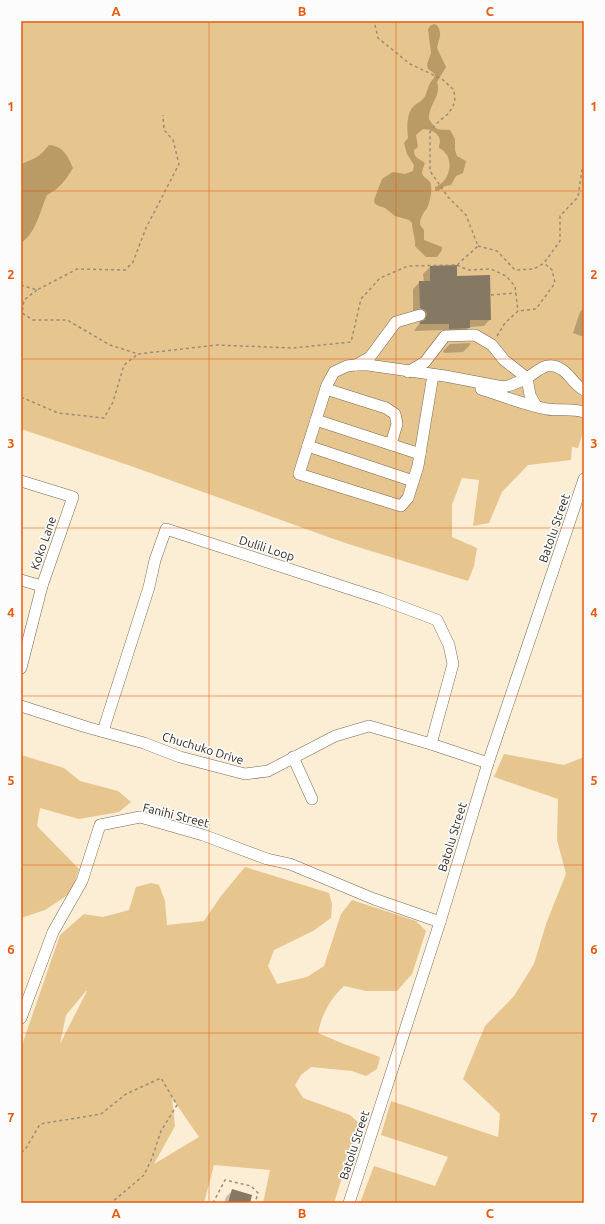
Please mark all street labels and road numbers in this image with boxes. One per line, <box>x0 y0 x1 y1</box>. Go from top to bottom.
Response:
street label: Batolu Street <box>536 492 572 564</box>
street label: Koko Lane <box>28 515 58 571</box>
street label: Dulili Loop <box>238 533 296 563</box>
street label: Chuchuko Drive <box>161 729 245 767</box>
street label: Fanihi Street <box>142 800 211 830</box>
street label: Batolu Street <box>435 801 469 873</box>
street label: Batolu Street <box>337 1109 371 1181</box>

